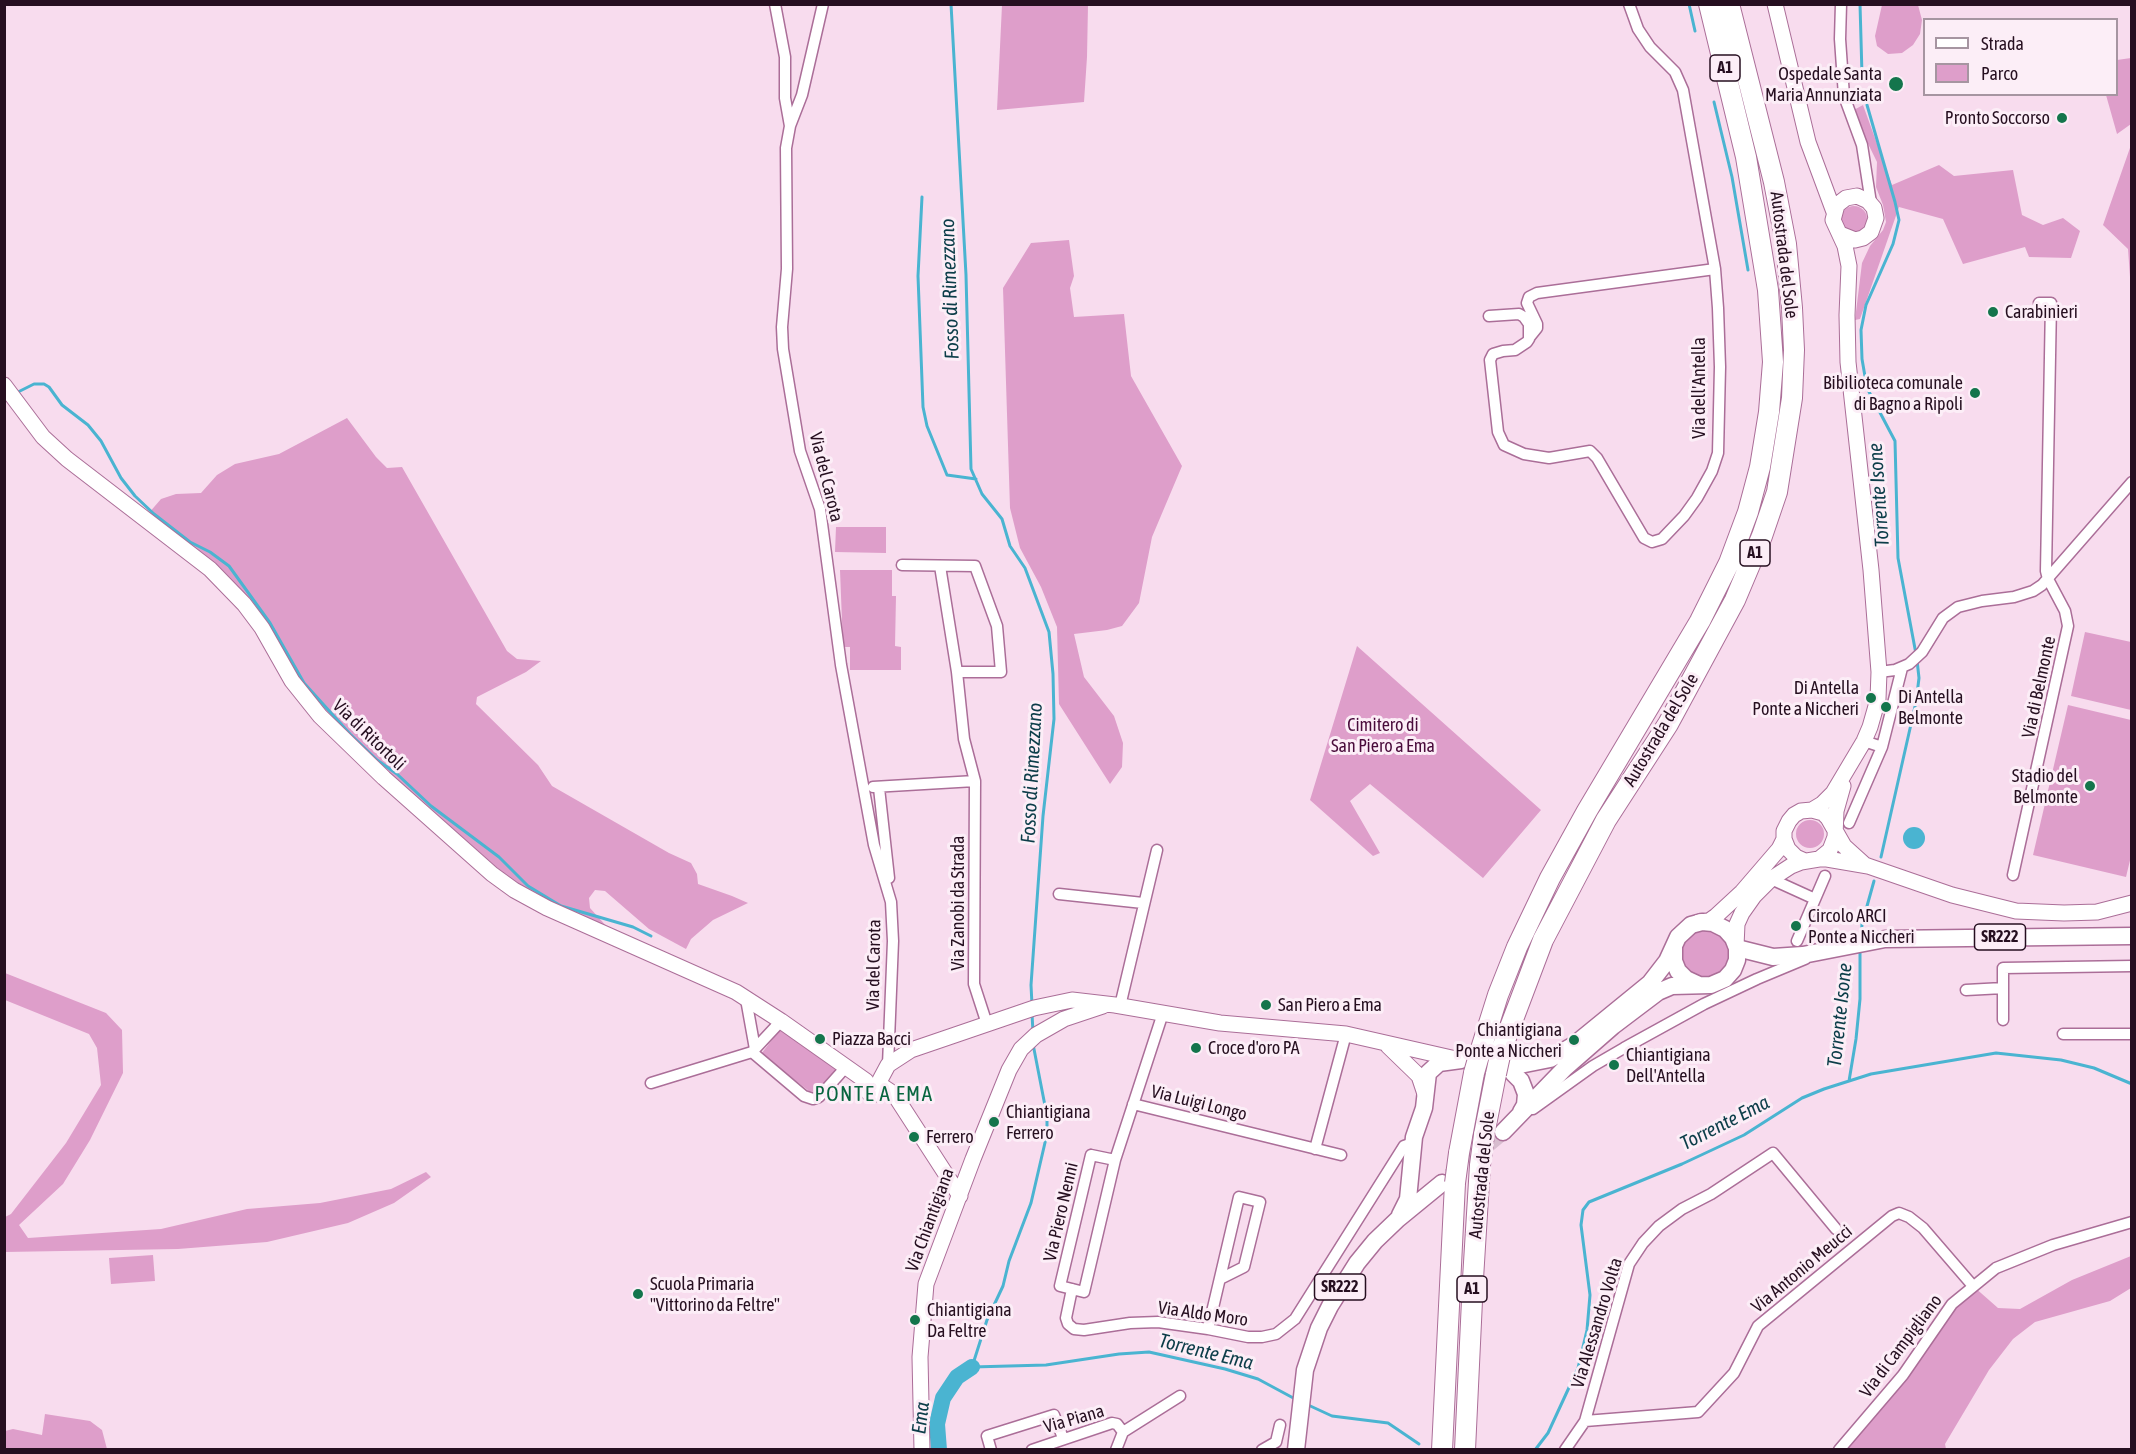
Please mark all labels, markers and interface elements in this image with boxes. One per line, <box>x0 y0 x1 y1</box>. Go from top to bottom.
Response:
legend <box>1923 18 2118 96</box>
text: Strada <box>1981 33 2024 54</box>
road number: A1 <box>1710 55 1740 81</box>
place label: Ospedale Santa Maria Annunziata <box>1765 63 1882 106</box>
text: Parco <box>1981 63 2018 84</box>
marker: Ospedale Santa Maria Annunziata <box>1887 75 1905 93</box>
place label: Pronto Soccorso <box>1945 107 2050 129</box>
marker: Pronto Soccorso <box>2055 111 2069 125</box>
street label: Autostrada del Sole <box>1765 190 1803 320</box>
water label: Fosso di Rimezzano <box>936 218 964 360</box>
place label: Carabinieri <box>2005 301 2078 323</box>
marker: Carabinieri <box>1986 305 2000 319</box>
street label: Via dell'Antella <box>1688 337 1710 439</box>
place label: Bibilioteca comunale di Bagno a Ripoli <box>1823 372 1963 415</box>
marker: Bibilioteca comunale di Bagno a Ripoli <box>1968 386 1982 400</box>
street label: Via del Carota <box>804 430 848 524</box>
water label: Torrente Isone <box>1863 442 1895 548</box>
road number: A1 <box>1740 540 1770 566</box>
street label: Via di Belmonte <box>2018 634 2060 740</box>
street label: Autostrada del Sole <box>1619 670 1703 790</box>
place label: Di Antella Ponte a Niccheri <box>1752 677 1859 720</box>
place label: Di Antella Belmonte <box>1898 686 1963 728</box>
marker: Di Antella Ponte a Niccheri <box>1864 691 1878 705</box>
street label: Via di Ritortoli <box>328 695 410 775</box>
marker: Di Antella Belmonte <box>1879 700 1893 714</box>
water label: Fosso di Rimezzano <box>1016 702 1048 844</box>
park label: Cimitero di San Piero a Ema <box>1331 714 1435 756</box>
place label: Stadio del Belmonte <box>2012 765 2078 808</box>
marker: Stadio del Belmonte <box>2083 779 2097 793</box>
street label: Via Zanobi da Strada <box>947 836 969 970</box>
place label: Circolo ARCI Ponte a Niccheri <box>1808 905 1915 948</box>
street label: Via del Carota <box>862 919 886 1011</box>
marker: Circolo ARCI Ponte a Niccheri <box>1789 919 1803 933</box>
road number: SR222 <box>1974 924 2026 950</box>
water label: Torrente Isone <box>1823 962 1857 1068</box>
place label: San Piero a Ema <box>1278 994 1382 1016</box>
marker: San Piero a Ema <box>1259 998 1273 1012</box>
place label: Chiantigiana Ponte a Niccheri <box>1455 1019 1562 1062</box>
place label: Piazza Bacci <box>832 1028 911 1050</box>
marker: Piazza Bacci <box>813 1032 827 1046</box>
marker: Chiantigiana Ponte a Niccheri <box>1567 1033 1581 1047</box>
place label: Croce d'oro PA <box>1208 1037 1300 1059</box>
marker: Croce d'oro PA <box>1189 1041 1203 1055</box>
place label: Chiantigiana Dell'Antella <box>1626 1044 1711 1086</box>
marker: Chiantigiana Dell'Antella <box>1607 1058 1621 1072</box>
district label: PONTE A EMA <box>815 1081 933 1107</box>
street label: Via Luigi Longo <box>1149 1081 1249 1125</box>
water label: Torrente Ema <box>1677 1090 1773 1156</box>
place label: Chiantigiana Ferrero <box>1006 1101 1091 1144</box>
street label: Autostrada del Sole <box>1465 1110 1499 1240</box>
marker: Chiantigiana Ferrero <box>987 1115 1001 1129</box>
place label: Ferrero <box>926 1126 974 1148</box>
marker: Ferrero <box>907 1130 921 1144</box>
street label: Via Piero Nenni <box>1039 1160 1083 1264</box>
street label: Via Chiantigiana <box>901 1165 959 1275</box>
street label: Via Antonio Meucci <box>1747 1221 1857 1317</box>
street label: Via Alessandro Volta <box>1567 1255 1627 1391</box>
place label: Scuola Primaria "Vittorino da Feltre" <box>650 1273 780 1316</box>
road number: SR222 <box>1314 1274 1366 1300</box>
road number: A1 <box>1457 1276 1487 1302</box>
marker: Scuola Primaria "Vittorino da Feltre" <box>631 1287 645 1301</box>
street label: Via di Campigliano <box>1855 1290 1947 1402</box>
street label: Via Aldo Moro <box>1156 1297 1250 1331</box>
place label: Chiantigiana Da Feltre <box>927 1299 1012 1342</box>
marker: Chiantigiana Da Feltre <box>908 1313 922 1327</box>
water label: Torrente Ema <box>1156 1329 1256 1375</box>
street label: Via Piana <box>1041 1400 1107 1438</box>
water label: Ema <box>907 1401 935 1435</box>

